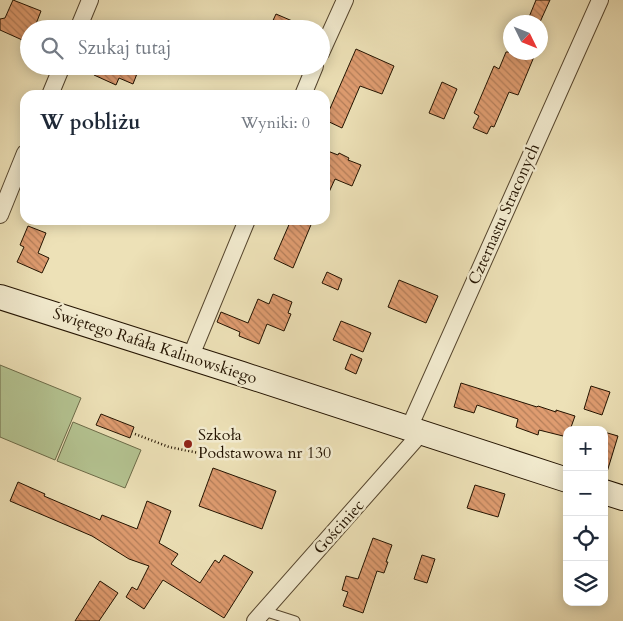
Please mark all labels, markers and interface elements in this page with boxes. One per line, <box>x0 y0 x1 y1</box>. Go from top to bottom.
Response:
north arrow <box>503 15 548 60</box>
search box <box>20 20 330 75</box>
icon: search <box>38 34 66 62</box>
text: Szukaj tutaj <box>78 35 171 61</box>
text: W pobliżu <box>40 108 141 137</box>
text: Wyniki: 0 <box>241 112 310 134</box>
street label: Czternastu Straconych <box>463 140 545 288</box>
street label: Świętego Rafała Kalinowskiego <box>50 303 260 390</box>
place label: Szkoła Podstawowa nr 130 <box>198 424 331 464</box>
map controls <box>563 426 608 606</box>
button: + <box>563 426 608 471</box>
marker: Szkoła Podstawowa nr 130 <box>182 438 194 450</box>
button: − <box>563 471 608 516</box>
street label: Gościniec <box>309 495 369 559</box>
button: locate <box>563 516 608 561</box>
button: layers <box>563 561 608 606</box>

